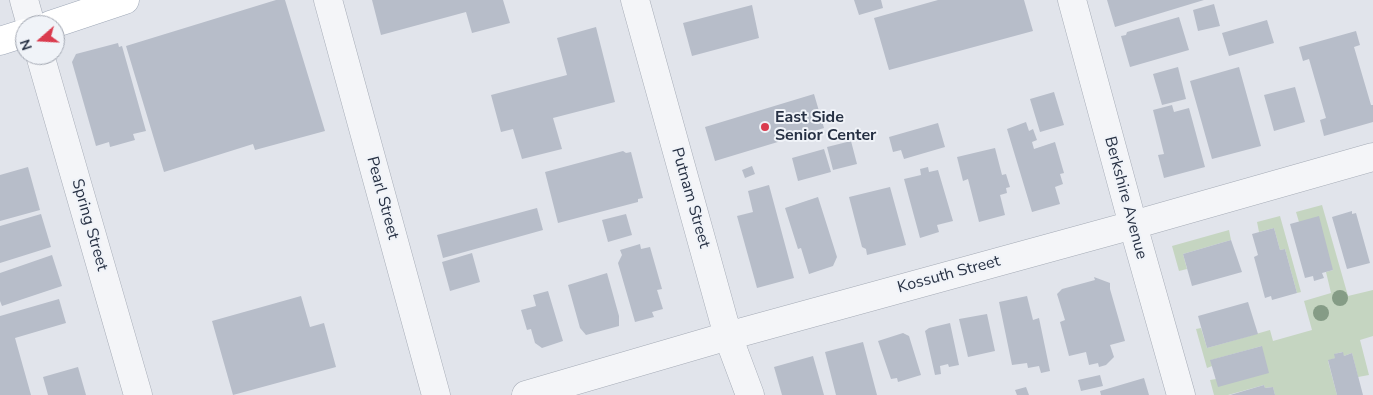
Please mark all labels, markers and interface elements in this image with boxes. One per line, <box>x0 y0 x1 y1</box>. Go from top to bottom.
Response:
north arrow <box>15 15 65 65</box>
text: N <box>16 37 37 53</box>
place label: East Side Senior Center <box>775 108 876 146</box>
marker: East Side Senior Center <box>759 121 771 133</box>
street label: Berkshire Avenue <box>1099 135 1151 261</box>
street label: Putnam Street <box>666 146 714 250</box>
street label: Pearl Street <box>362 154 402 242</box>
street label: Spring Street <box>67 177 111 273</box>
street label: Kossuth Street <box>896 252 1002 298</box>

